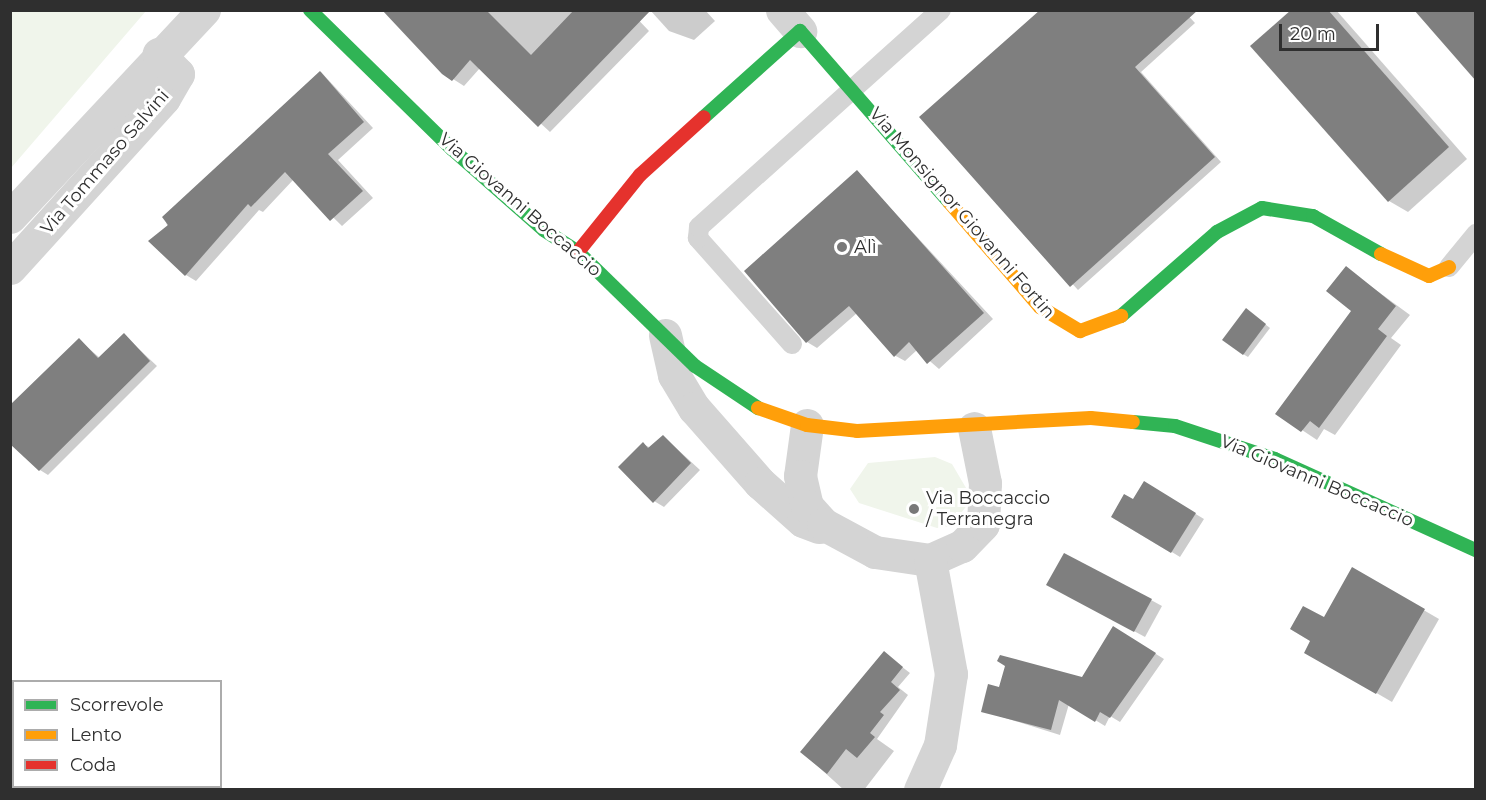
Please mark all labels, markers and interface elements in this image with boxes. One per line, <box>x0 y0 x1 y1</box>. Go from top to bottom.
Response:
scale bar <box>1282 12 1382 50</box>
text: 20 m <box>1290 23 1336 45</box>
street label: Via Tommaso Salvini <box>36 85 174 239</box>
street label: Via Monsignor Giovanni Fortin <box>865 103 1059 323</box>
street label: Via Giovanni Boccaccio <box>435 129 605 281</box>
place label: Alì <box>854 236 877 258</box>
marker: Alì <box>835 240 849 254</box>
street label: Via Giovanni Boccaccio <box>1217 430 1417 532</box>
place label: Via Boccaccio / Terranegra <box>926 488 1050 530</box>
marker: Via Boccaccio / Terranegra <box>907 502 921 516</box>
legend <box>12 680 222 788</box>
text: Scorrevole <box>70 694 164 716</box>
text: Lento <box>70 724 122 746</box>
text: Coda <box>70 754 116 776</box>

